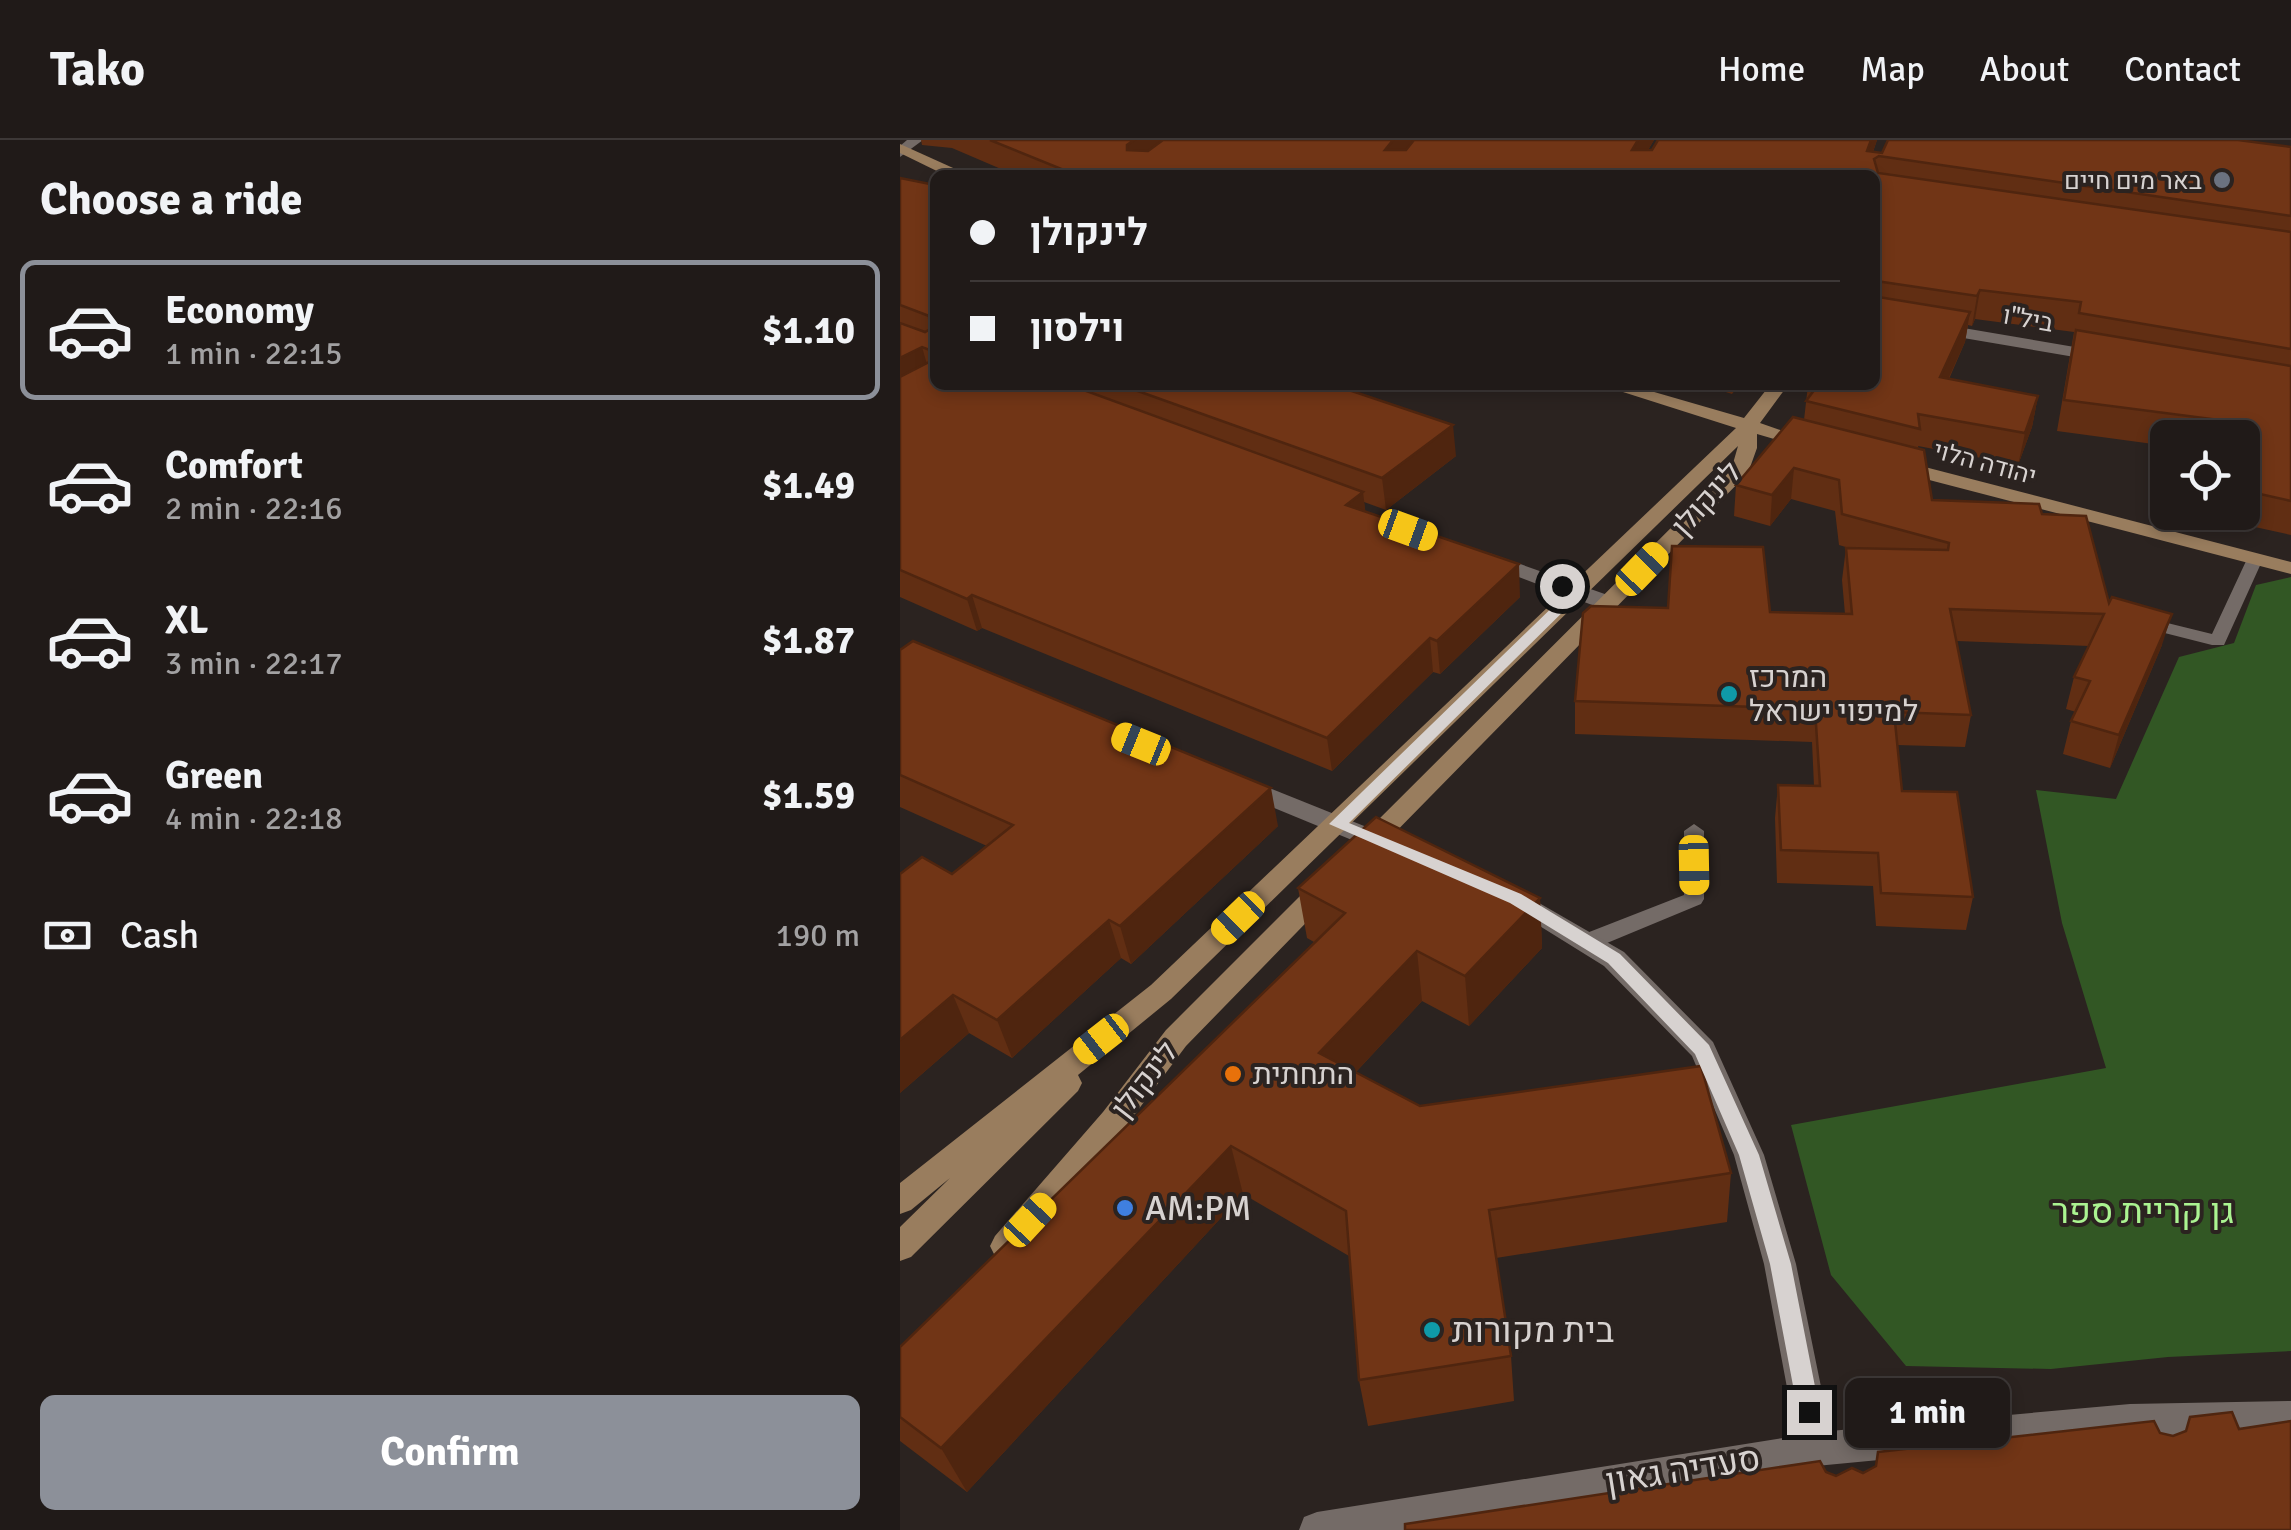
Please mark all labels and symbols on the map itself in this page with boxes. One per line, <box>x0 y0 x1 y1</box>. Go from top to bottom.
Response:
place label: באר מים חיים <box>2064 165 2202 196</box>
marker: באר מים חיים <box>2211 169 2233 191</box>
street label: ביל"ו <box>2000 299 2056 339</box>
street label: יהודה הלוי <box>1930 434 2040 492</box>
street label: לינקולן <box>1664 454 1750 544</box>
car <box>1375 506 1441 554</box>
car <box>1610 537 1674 601</box>
route start <box>1540 564 1585 609</box>
place label: המרכז למיפוי ישראל <box>1749 659 1918 730</box>
marker: המרכז למיפוי ישראל <box>1718 683 1740 705</box>
car <box>1108 719 1174 769</box>
car <box>1678 835 1710 895</box>
car <box>1206 886 1270 950</box>
car <box>1068 1009 1134 1069</box>
street label: לינקולן <box>1104 1034 1186 1126</box>
place label: התחתית <box>1253 1056 1354 1093</box>
marker: התחתית <box>1222 1063 1244 1085</box>
place label: AM:PM <box>1145 1187 1252 1230</box>
car <box>999 1188 1061 1252</box>
park label: גן קריית ספר <box>2052 1190 2234 1233</box>
marker: AM:PM <box>1114 1197 1136 1219</box>
place label: בית מקורות <box>1452 1309 1614 1352</box>
marker: בית מקורות <box>1421 1319 1443 1341</box>
callout: 1 min <box>1844 1377 2009 1447</box>
route end <box>1787 1390 1832 1435</box>
street label: סעדיה גאון <box>1603 1437 1763 1503</box>

